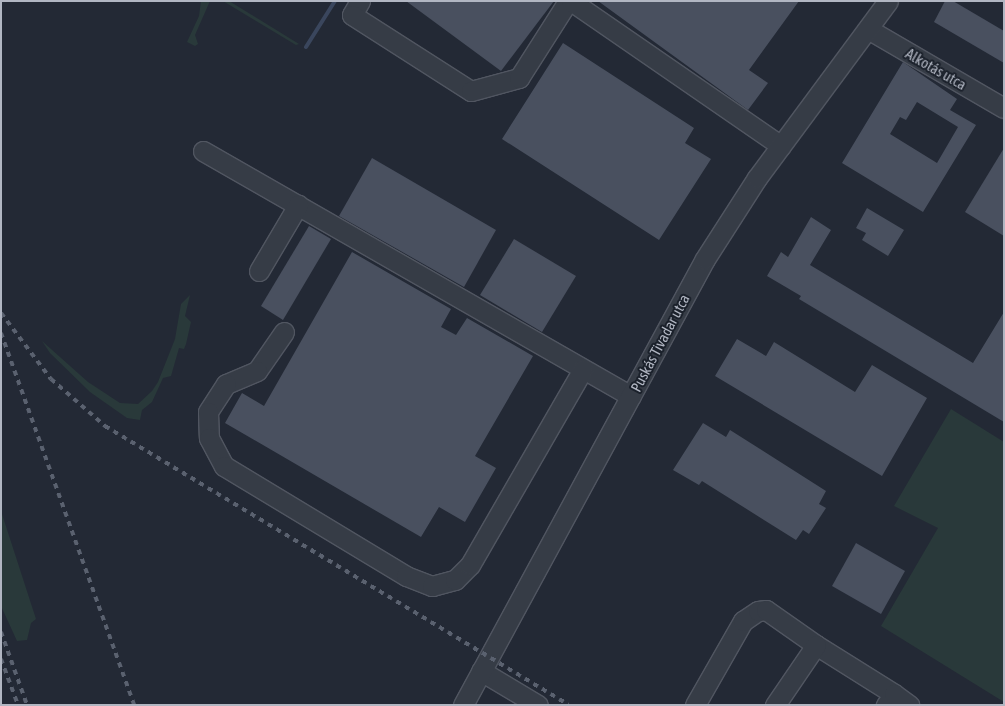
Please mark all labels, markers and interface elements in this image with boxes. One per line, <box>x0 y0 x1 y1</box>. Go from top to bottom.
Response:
street label: Alkotás utca <box>902 44 970 94</box>
street label: Puskás Tivadar utca <box>627 291 693 395</box>

